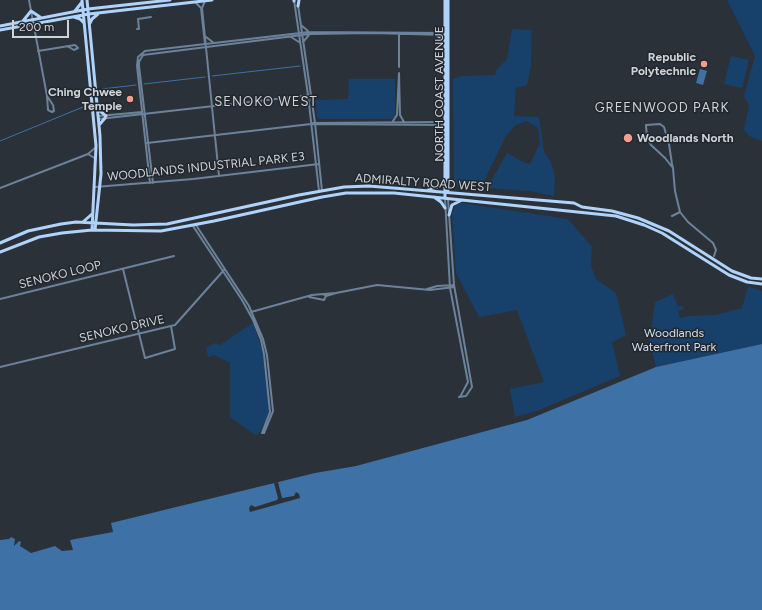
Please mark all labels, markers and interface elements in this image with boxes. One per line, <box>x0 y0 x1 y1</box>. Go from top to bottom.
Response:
scale bar <box>14 12 71 38</box>
text: 200 m <box>19 20 54 34</box>
street label: NORTH COAST AVENUE <box>432 26 446 162</box>
place label: Republic Polytechnic <box>631 50 696 78</box>
marker: Republic Polytechnic <box>699 59 709 69</box>
place label: Ching Chwee Temple <box>48 85 122 113</box>
marker: Ching Chwee Temple <box>125 94 135 104</box>
district label: SENOKO WEST <box>214 94 318 110</box>
district label: GREENWOOD PARK <box>595 100 729 116</box>
place label: Woodlands North <box>637 131 734 145</box>
marker: Woodlands North <box>622 132 634 144</box>
street label: WOODLANDS INDUSTRIAL PARK E3 <box>107 149 305 185</box>
street label: ADMIRALTY ROAD WEST <box>354 171 492 195</box>
street label: SENOKO LOOP <box>17 258 103 292</box>
street label: SENOKO DRIVE <box>78 312 166 346</box>
park label: Woodlands Waterfront Park <box>632 326 716 354</box>

